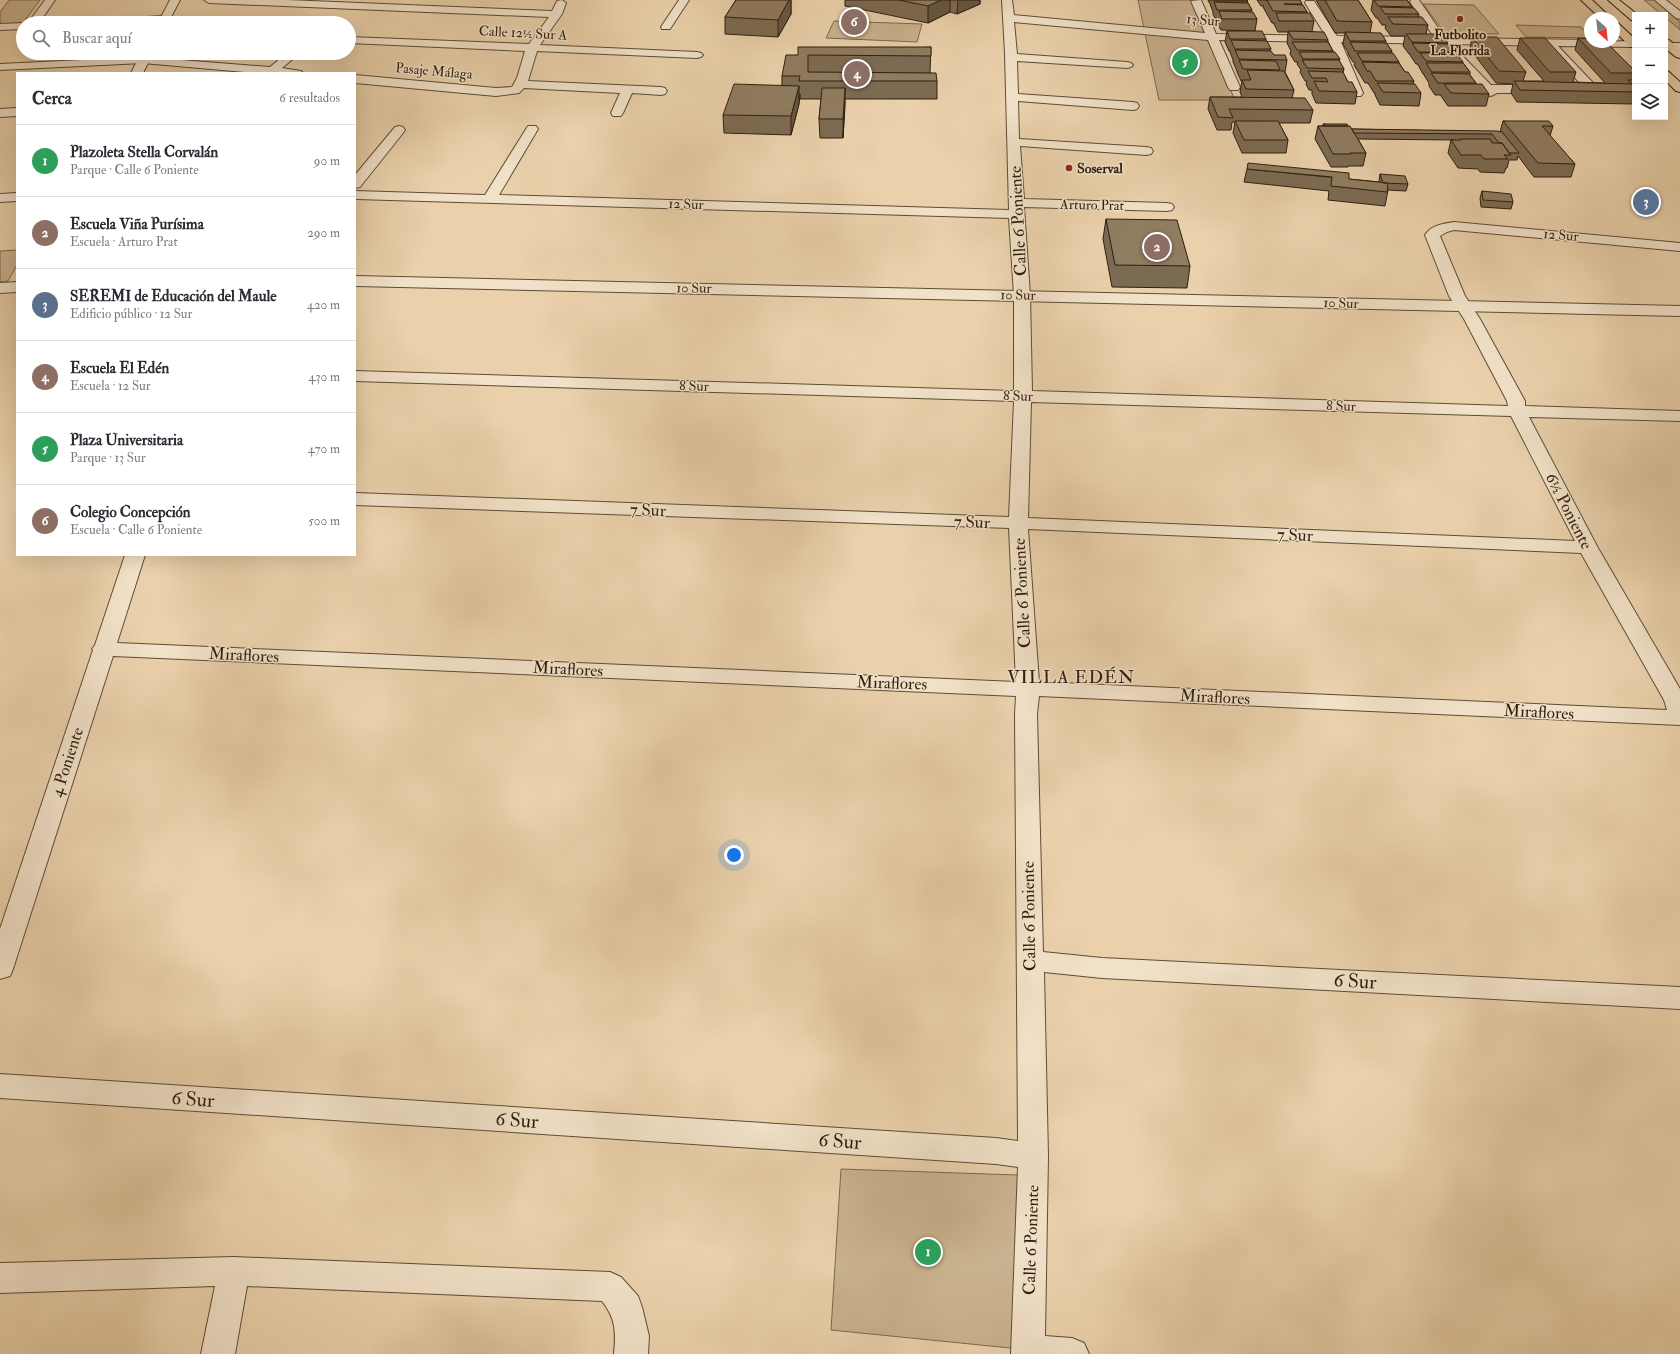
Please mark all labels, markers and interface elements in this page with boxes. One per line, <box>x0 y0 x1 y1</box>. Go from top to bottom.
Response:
pin: 6 <box>841 7 867 37</box>
street label: 13 Sur <box>1186 10 1221 30</box>
north arrow <box>1584 12 1620 48</box>
map controls <box>1632 12 1668 120</box>
button: + <box>1632 12 1668 48</box>
marker: Futbolito La Florida <box>1455 14 1465 24</box>
search box <box>16 16 356 60</box>
street label: Calle 12½ Sur A <box>478 22 568 44</box>
place label: Futbolito La Florida <box>1430 26 1491 59</box>
icon: search <box>30 27 52 49</box>
text: Buscar aquí <box>62 29 131 48</box>
pin: 5 <box>1172 47 1198 77</box>
button: − <box>1632 48 1668 84</box>
street label: Pasaje Málaga <box>395 59 474 83</box>
pin: 4 <box>844 59 870 89</box>
button: layers <box>1632 84 1668 120</box>
text: Cerca <box>32 88 72 109</box>
text: 6 resultados <box>279 90 340 106</box>
text: Plazoleta Stella Corvalán <box>70 143 218 162</box>
text: 1 <box>43 153 47 169</box>
text: 90 m <box>314 153 340 169</box>
place label: Soserval <box>1077 160 1123 177</box>
text: Parque · Calle 6 Poniente <box>70 162 199 178</box>
marker: Soserval <box>1064 163 1074 173</box>
street label: Calle 6 Poniente <box>1005 165 1031 277</box>
pin: 3 <box>1633 187 1659 217</box>
street label: 12 Sur <box>668 195 705 213</box>
street label: Arturo Prat <box>1059 196 1125 214</box>
text: Escuela Viña Purísima <box>70 215 204 234</box>
text: 2 <box>42 225 48 241</box>
text: 290 m <box>307 225 340 241</box>
street label: 12 Sur <box>1543 225 1580 245</box>
pin: 2 <box>1144 232 1170 262</box>
text: Escuela · Arturo Prat <box>70 234 178 250</box>
street label: 10 Sur <box>676 279 713 297</box>
street label: 10 Sur <box>1000 286 1037 304</box>
text: SEREMI de Educación del Maule <box>70 287 277 306</box>
street label: 10 Sur <box>1323 294 1360 312</box>
text: 3 <box>43 297 48 313</box>
text: 420 m <box>307 297 340 313</box>
text: Edificio público · 12 Sur <box>70 306 192 322</box>
text: Escuela El Edén <box>70 359 169 378</box>
text: 4 <box>41 369 49 385</box>
text: 430 m <box>309 369 340 385</box>
street label: 8 Sur <box>679 377 710 395</box>
text: Escuela · 12 Sur <box>70 378 151 394</box>
street label: 8 Sur <box>1003 387 1034 405</box>
street label: 8 Sur <box>1326 397 1357 415</box>
text: Plaza Universitaria <box>70 431 183 450</box>
text: 5 <box>42 441 48 457</box>
text: 470 m <box>308 441 340 457</box>
text: Parque · 13 Sur <box>70 450 146 466</box>
street label: 6½ Poniente <box>1541 469 1597 553</box>
street label: 7 Sur <box>630 499 667 521</box>
text: Colegio Concepción <box>70 503 191 522</box>
street label: 7 Sur <box>954 511 991 533</box>
text: 6 <box>42 513 48 529</box>
text: 500 m <box>308 513 340 529</box>
text: Escuela · Calle 6 Poniente <box>70 522 202 538</box>
street label: 7 Sur <box>1277 524 1314 546</box>
street label: Calle 6 Poniente <box>1009 537 1035 649</box>
street label: Miraflores <box>208 643 280 667</box>
street label: Miraflores <box>532 657 604 681</box>
district label: VILLA EDÉN <box>1007 666 1135 689</box>
street label: Miraflores <box>856 671 928 695</box>
street label: Miraflores <box>1179 685 1251 709</box>
street label: Miraflores <box>1503 700 1575 724</box>
street label: 4 Poniente <box>46 725 88 799</box>
your location <box>724 845 744 865</box>
street label: Calle 6 Poniente <box>1018 861 1040 971</box>
street label: 6 Sur <box>1333 967 1378 995</box>
street label: 6 Sur <box>171 1085 216 1113</box>
street label: 6 Sur <box>495 1106 540 1134</box>
street label: 6 Sur <box>818 1127 863 1155</box>
street label: Calle 6 Poniente <box>1019 1185 1043 1295</box>
pin: 1 <box>915 1237 941 1267</box>

